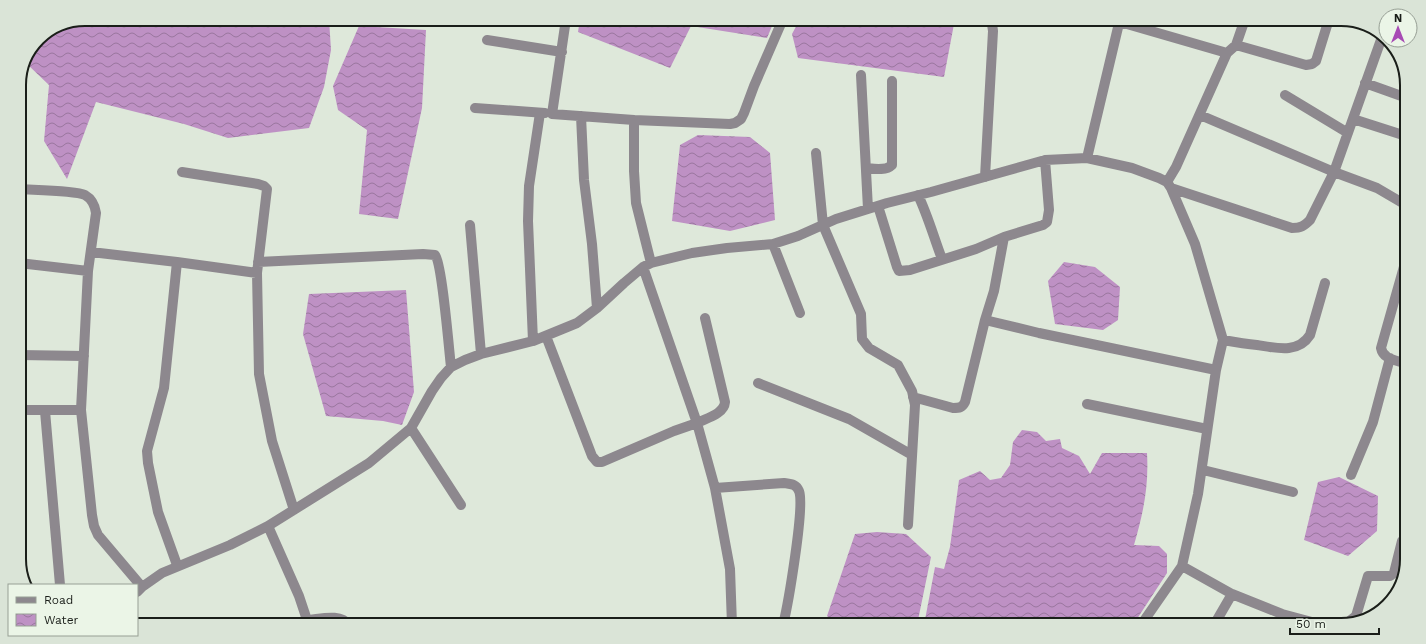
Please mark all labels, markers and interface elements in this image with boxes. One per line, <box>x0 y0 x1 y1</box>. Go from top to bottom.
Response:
north arrow <box>1378 8 1418 48</box>
text: N <box>1394 12 1402 25</box>
legend <box>8 584 138 636</box>
text: Road <box>44 593 73 607</box>
scale bar <box>1290 610 1379 636</box>
text: Water <box>44 613 79 627</box>
text: 50 m <box>1296 617 1326 631</box>

